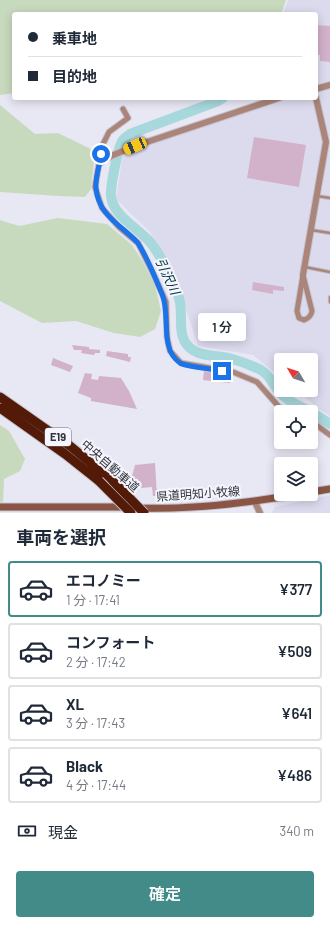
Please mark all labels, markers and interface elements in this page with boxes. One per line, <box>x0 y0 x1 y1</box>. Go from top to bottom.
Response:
text: 乗車地 <box>52 29 97 47</box>
text: 目的地 <box>52 67 97 85</box>
car <box>122 136 148 156</box>
route start <box>92 145 110 163</box>
water label: 引沢川 <box>153 255 184 299</box>
callout: 1 分 <box>198 313 246 341</box>
text: 1 分 <box>212 319 232 335</box>
north arrow <box>274 353 318 397</box>
map controls <box>274 353 318 501</box>
route end <box>213 362 231 380</box>
button: locate <box>274 405 318 449</box>
road number: E19 <box>45 428 71 446</box>
street label: 中央自動車道 <box>79 436 142 494</box>
button: layers <box>274 457 318 501</box>
street label: 県道明知小牧線 <box>156 483 240 503</box>
text: 車両を選択 <box>16 526 106 548</box>
icon: car <box>18 571 54 607</box>
text: エコノミー <box>66 571 141 589</box>
text: ¥377 <box>279 580 312 598</box>
text: 1 分 · 17:41 <box>66 592 120 608</box>
icon: car <box>18 633 54 669</box>
text: コンフォート <box>66 633 156 651</box>
text: ¥509 <box>277 642 312 660</box>
text: 2 分 · 17:42 <box>66 654 126 670</box>
icon: car <box>18 695 54 731</box>
text: XL <box>66 695 84 713</box>
text: ¥641 <box>281 704 312 722</box>
text: 3 分 · 17:43 <box>66 715 125 731</box>
icon: car <box>18 757 54 793</box>
text: Black <box>66 757 103 775</box>
text: ¥486 <box>277 766 312 784</box>
text: 4 分 · 17:44 <box>66 777 126 793</box>
icon: cash <box>16 820 38 842</box>
text: 現金 <box>48 823 78 841</box>
text: 340 m <box>279 823 314 839</box>
button: 確定 <box>16 871 314 917</box>

